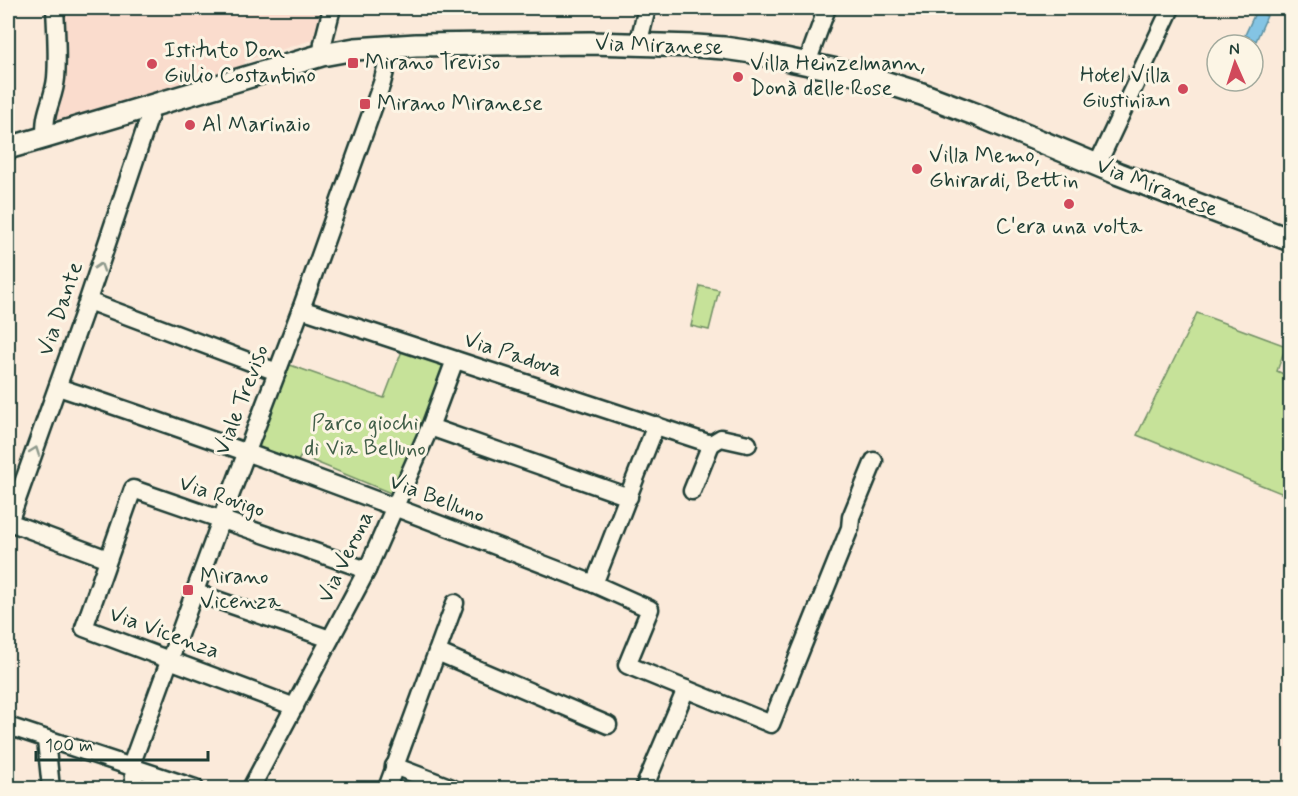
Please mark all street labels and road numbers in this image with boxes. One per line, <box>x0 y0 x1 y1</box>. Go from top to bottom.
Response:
street label: Via Miranese <box>594 30 724 62</box>
street label: Via Miranese <box>1092 152 1222 224</box>
street label: Via Dante <box>32 258 90 360</box>
street label: Via Padova <box>460 326 566 384</box>
street label: Viale Treviso <box>208 341 276 459</box>
street label: Via Belluno <box>385 468 489 530</box>
street label: Via Rovigo <box>175 469 269 526</box>
street label: Via Verona <box>312 506 380 608</box>
street label: Via Vicenza <box>105 600 223 666</box>

